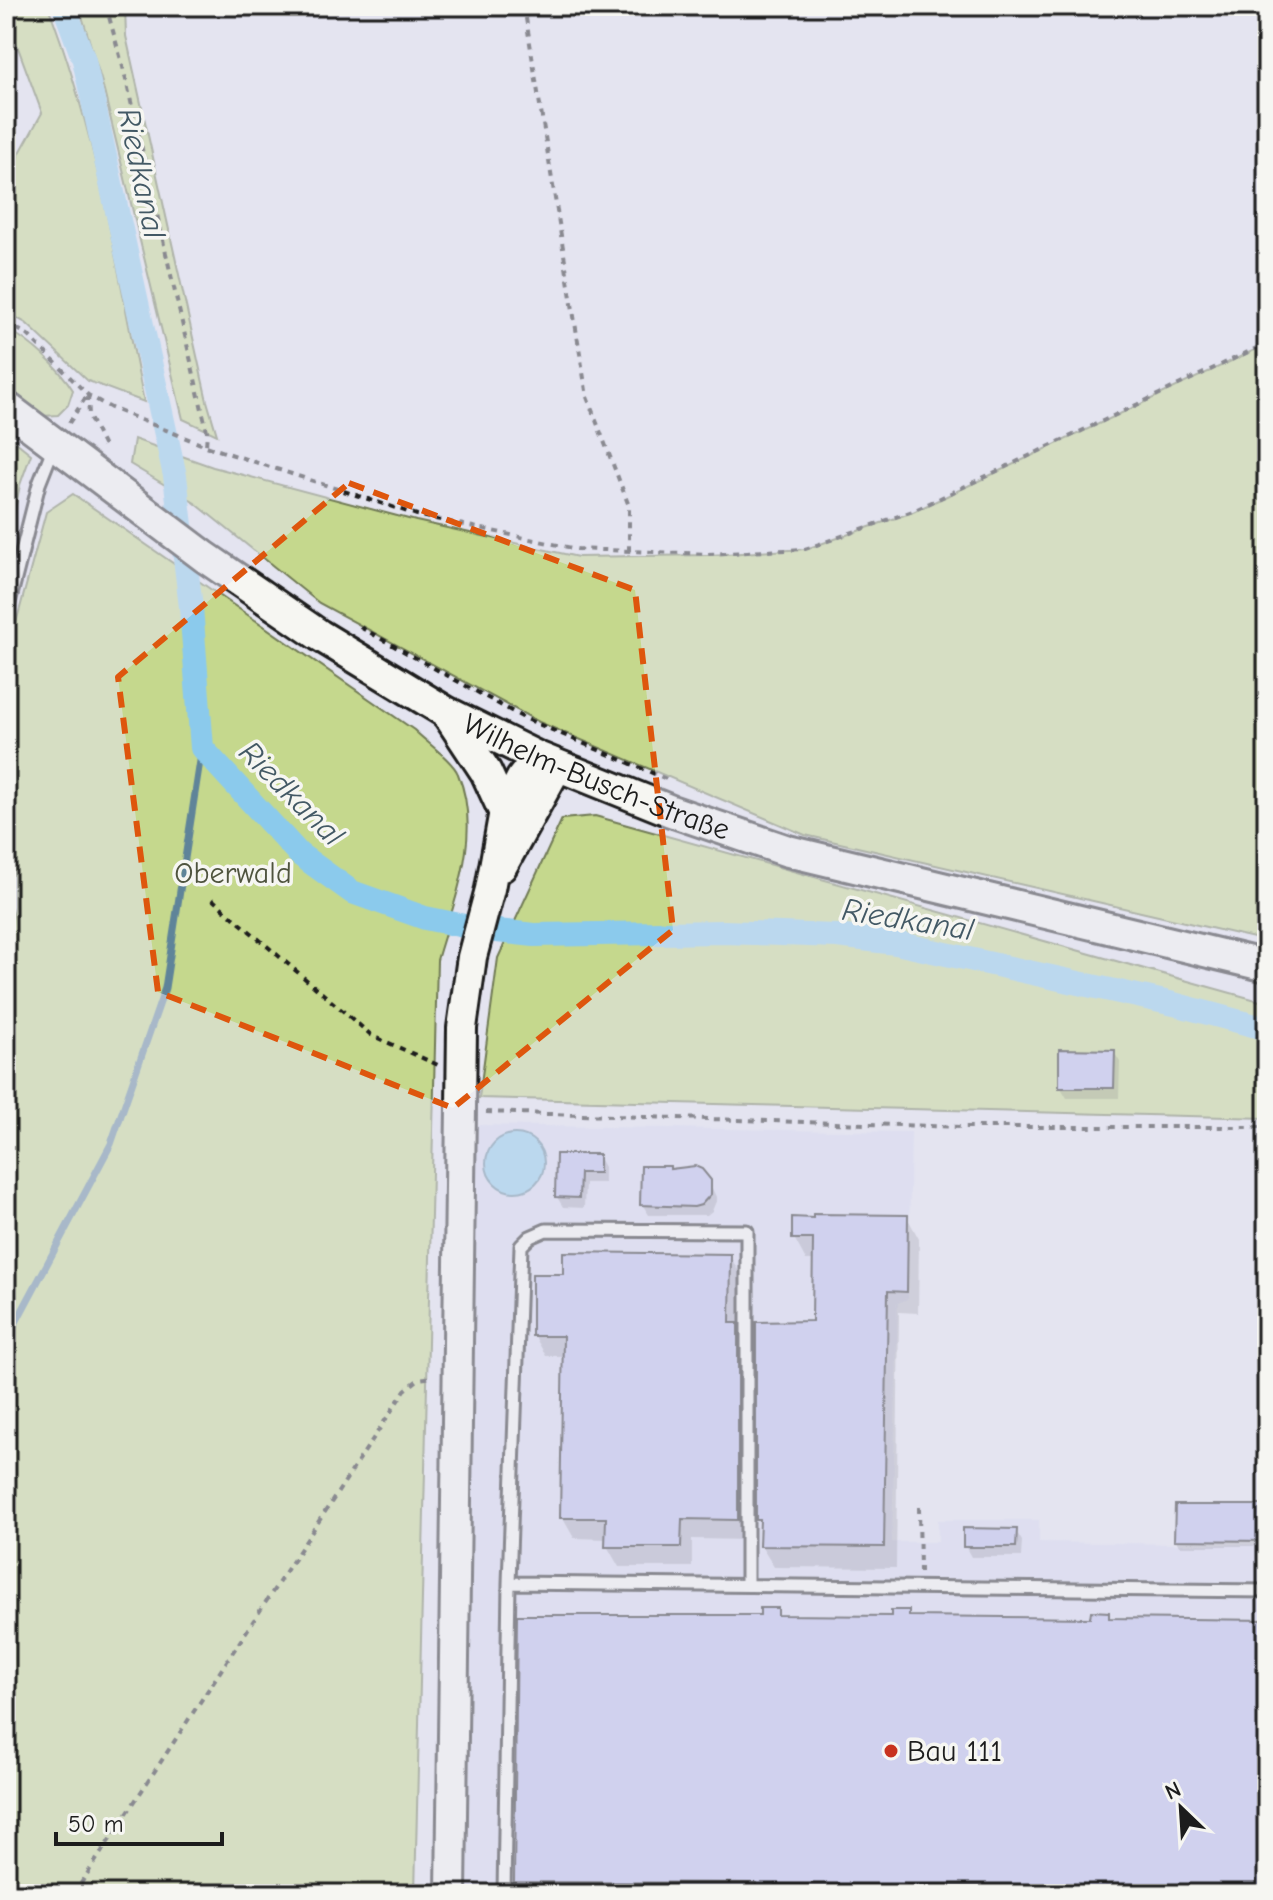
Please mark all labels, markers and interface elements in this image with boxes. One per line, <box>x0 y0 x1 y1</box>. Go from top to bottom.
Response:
water label: Riedkanal <box>110 104 174 243</box>
street label: Wilhelm-Busch-Straße <box>457 706 734 848</box>
water label: Riedkanal <box>232 733 352 854</box>
park label: Oberwald <box>174 856 292 891</box>
water label: Riedkanal <box>840 891 977 948</box>
place label: Bau 111 <box>907 1734 1002 1769</box>
marker: Bau 111 <box>882 1742 900 1760</box>
north arrow <box>1141 1768 1221 1848</box>
text: N <box>1161 1776 1185 1806</box>
scale bar <box>56 1796 222 1846</box>
text: 50 m <box>68 1810 124 1838</box>

